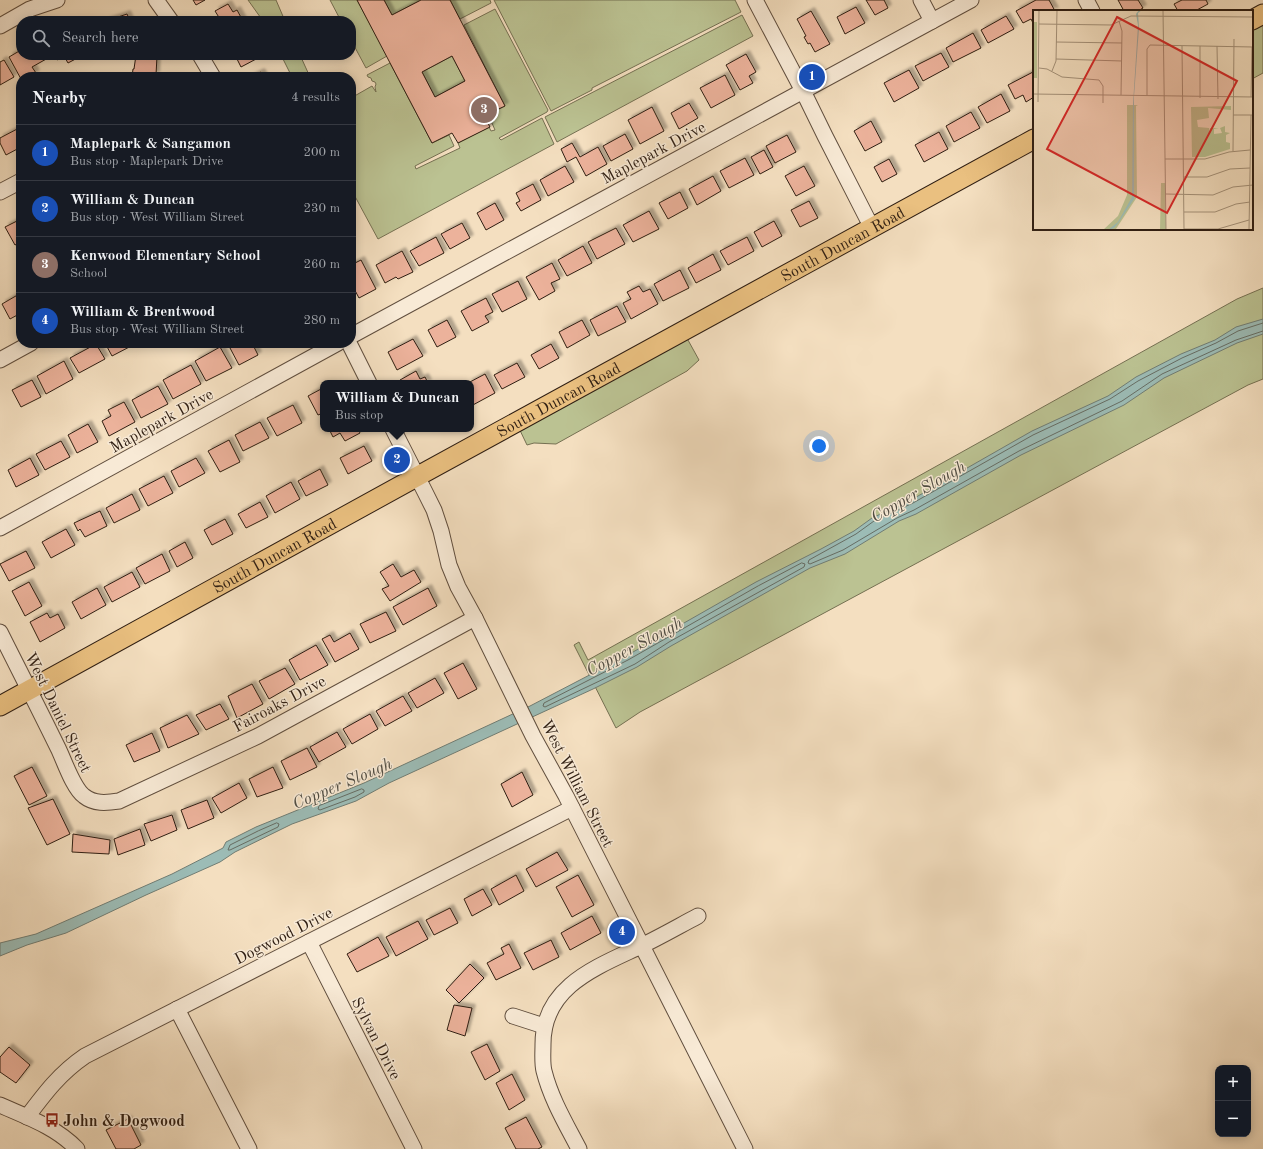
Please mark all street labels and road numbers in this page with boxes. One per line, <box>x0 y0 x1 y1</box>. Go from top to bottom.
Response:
street label: Maplepark Drive <box>599 120 709 188</box>
street label: South Duncan Road <box>779 205 908 286</box>
street label: South Duncan Road <box>495 361 624 441</box>
street label: Maplepark Drive <box>108 387 216 457</box>
street label: South Duncan Road <box>211 516 340 597</box>
street label: West Daniel Street <box>21 650 93 776</box>
street label: Fairoaks Drive <box>231 674 329 736</box>
street label: West William Street <box>537 717 616 851</box>
street label: Dogwood Drive <box>232 905 336 968</box>
street label: Sylvan Drive <box>348 995 403 1083</box>

